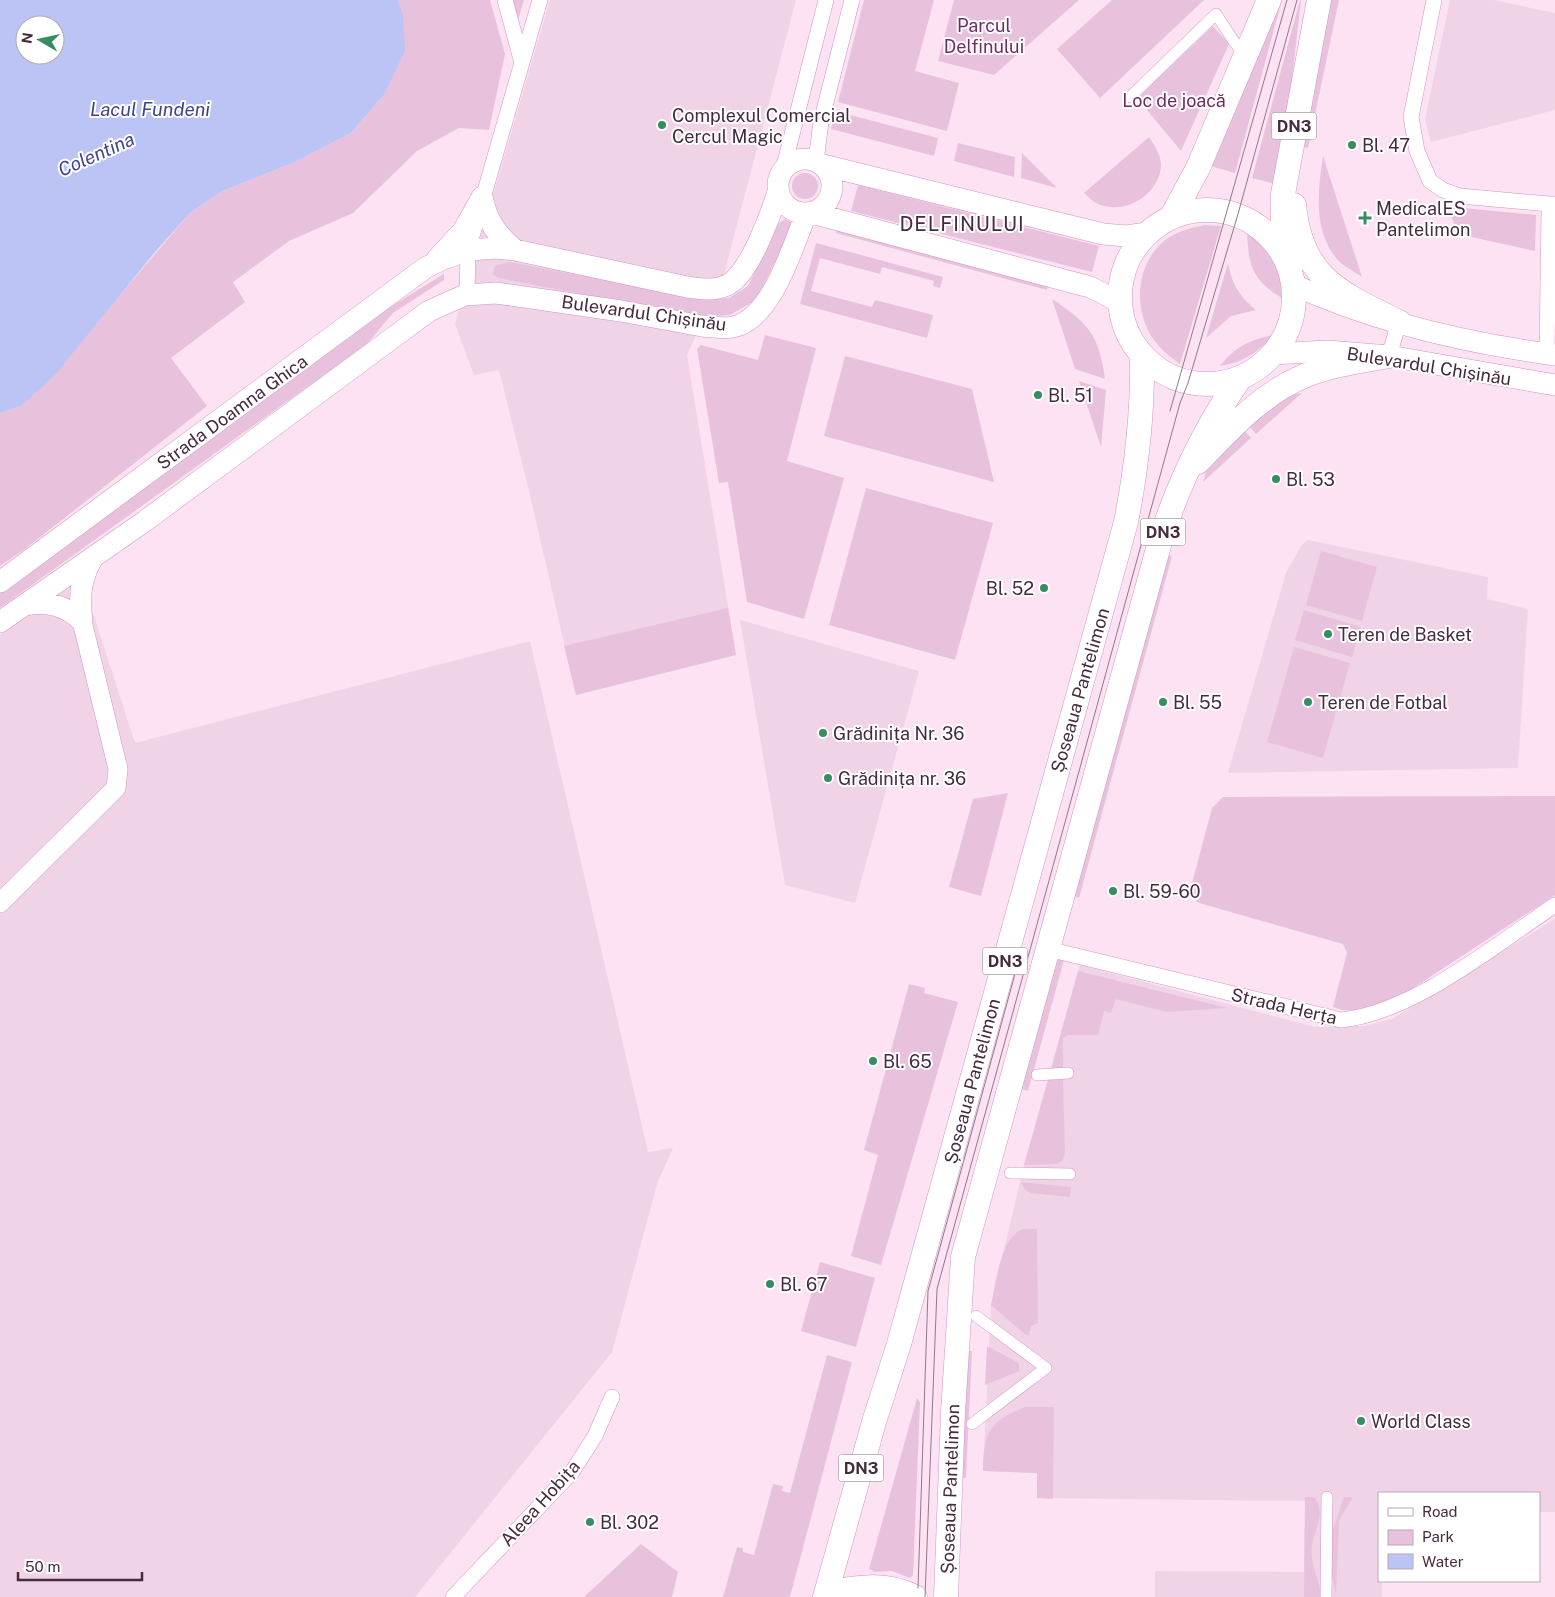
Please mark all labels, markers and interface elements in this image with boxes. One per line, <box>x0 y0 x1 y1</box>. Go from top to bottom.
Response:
north arrow <box>15 15 65 65</box>
park label: Parcul Delfinului <box>944 15 1024 57</box>
text: N <box>18 31 36 45</box>
park label: Loc de joacă <box>1122 90 1226 111</box>
water label: Lacul Fundeni <box>90 98 210 120</box>
place label: Complexul Comercial Cercul Magic <box>672 105 851 147</box>
road number: DN3 <box>1272 112 1316 140</box>
marker: Complexul Comercial Cercul Magic <box>656 119 668 131</box>
water label: Colentina <box>54 127 138 181</box>
place label: Bl. 47 <box>1362 135 1410 156</box>
marker: Bl. 47 <box>1346 139 1358 151</box>
place label: MedicalES Pantelimon <box>1376 198 1470 240</box>
marker: MedicalES Pantelimon <box>1358 211 1372 225</box>
district label: DELFINULUI <box>899 212 1025 236</box>
street label: Bulevardul Chișinău <box>560 291 728 335</box>
street label: Bulevardul Chișinău <box>1345 343 1513 389</box>
street label: Strada Doamna Ghica <box>153 350 311 474</box>
place label: Bl. 51 <box>1048 385 1093 406</box>
marker: Bl. 51 <box>1032 389 1044 401</box>
place label: Bl. 53 <box>1286 469 1335 490</box>
marker: Bl. 53 <box>1270 473 1282 485</box>
road number: DN3 <box>1140 518 1186 546</box>
place label: Bl. 52 <box>986 578 1034 599</box>
marker: Bl. 52 <box>1038 582 1050 594</box>
street label: Șoseaua Pantelimon <box>1046 605 1114 775</box>
place label: Teren de Basket <box>1338 624 1472 645</box>
marker: Teren de Basket <box>1322 628 1334 640</box>
place label: Bl. 55 <box>1173 692 1222 713</box>
place label: Teren de Fotbal <box>1318 692 1448 713</box>
marker: Bl. 55 <box>1157 696 1169 708</box>
marker: Teren de Fotbal <box>1302 696 1314 708</box>
place label: Grădinița Nr. 36 <box>833 723 964 744</box>
marker: Grădinița Nr. 36 <box>817 727 829 739</box>
place label: Grădinița nr. 36 <box>838 768 966 789</box>
marker: Grădinița nr. 36 <box>822 772 834 784</box>
place label: Bl. 59-60 <box>1123 881 1201 902</box>
marker: Bl. 59-60 <box>1107 885 1119 897</box>
road number: DN3 <box>982 948 1028 974</box>
street label: Strada Herța <box>1229 984 1339 1028</box>
street label: Șoseaua Pantelimon <box>940 996 1004 1166</box>
place label: Bl. 65 <box>883 1051 932 1072</box>
marker: Bl. 65 <box>867 1055 879 1067</box>
place label: Bl. 67 <box>780 1274 828 1295</box>
marker: Bl. 67 <box>764 1278 776 1290</box>
street label: Șoseaua Pantelimon <box>937 1403 963 1575</box>
place label: World Class <box>1371 1411 1470 1432</box>
marker: World Class <box>1355 1415 1367 1427</box>
road number: DN3 <box>838 1455 884 1482</box>
street label: Aleea Hobița <box>496 1456 584 1550</box>
legend <box>1378 1492 1540 1582</box>
text: Road <box>1422 1503 1458 1520</box>
place label: Bl. 302 <box>600 1512 659 1533</box>
marker: Bl. 302 <box>584 1516 596 1528</box>
text: Park <box>1422 1528 1454 1545</box>
scale bar <box>18 1550 141 1582</box>
text: Water <box>1422 1553 1464 1570</box>
text: 50 m <box>25 1558 60 1575</box>

